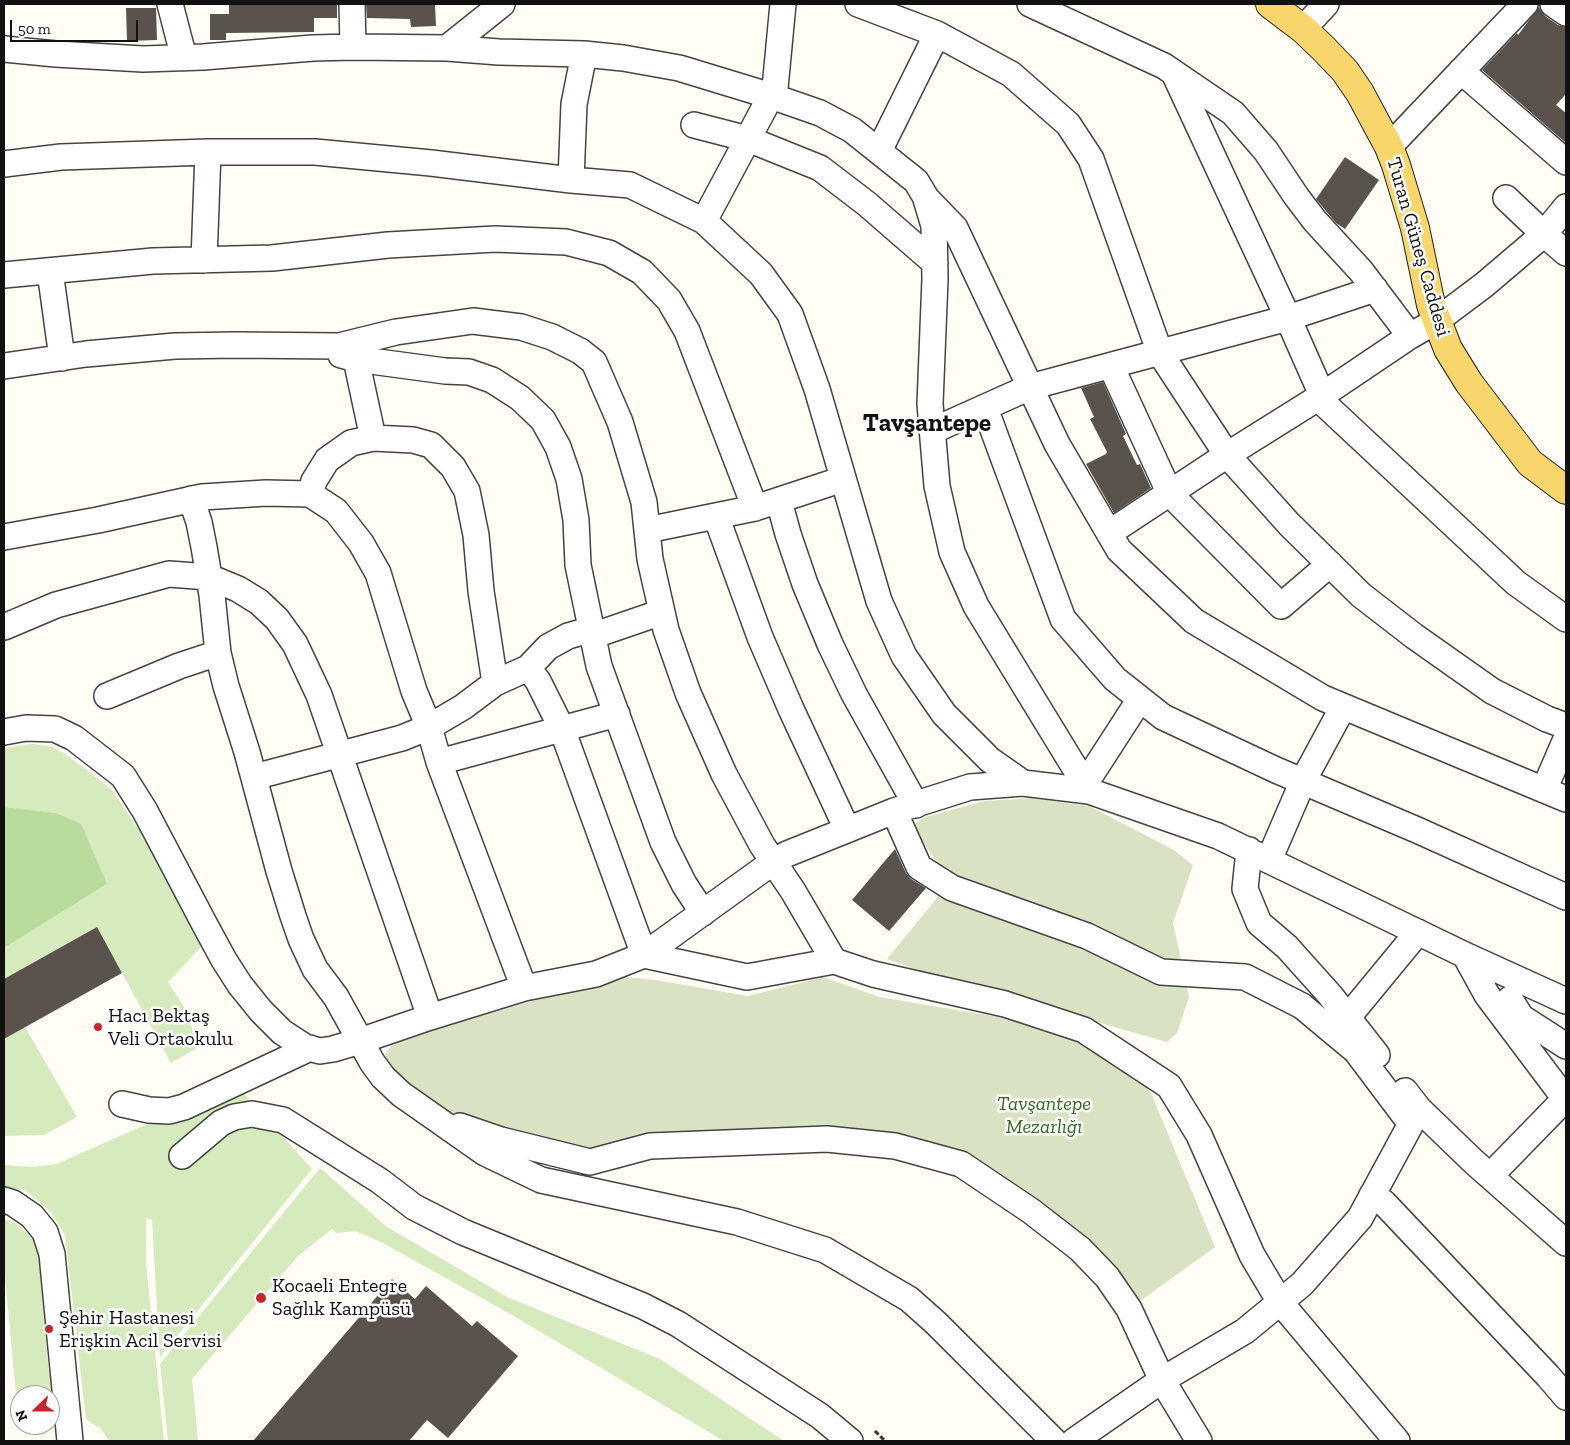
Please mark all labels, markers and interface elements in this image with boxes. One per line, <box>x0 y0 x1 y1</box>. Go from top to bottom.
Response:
scale bar <box>12 10 140 42</box>
text: 50 m <box>18 20 51 38</box>
street label: Turan Güneş Caddesi <box>1381 155 1455 339</box>
district label: Tavşantepe <box>863 409 991 439</box>
place label: Hacı Bektaş Veli Ortaokulu <box>108 1004 233 1051</box>
marker: Hacı Bektaş Veli Ortaokulu <box>92 1021 104 1033</box>
park label: Tavşantepe Mezarlığı <box>997 1092 1091 1139</box>
place label: Kocaeli Entegre Sağlık Kampüsü <box>272 1274 411 1321</box>
marker: Kocaeli Entegre Sağlık Kampüsü <box>254 1291 268 1305</box>
place label: Şehir Hastanesi Erişkin Acil Servisi <box>59 1306 221 1353</box>
marker: Şehir Hastanesi Erişkin Acil Servisi <box>43 1323 55 1335</box>
north arrow <box>10 1385 60 1435</box>
text: N <box>12 1407 31 1424</box>

